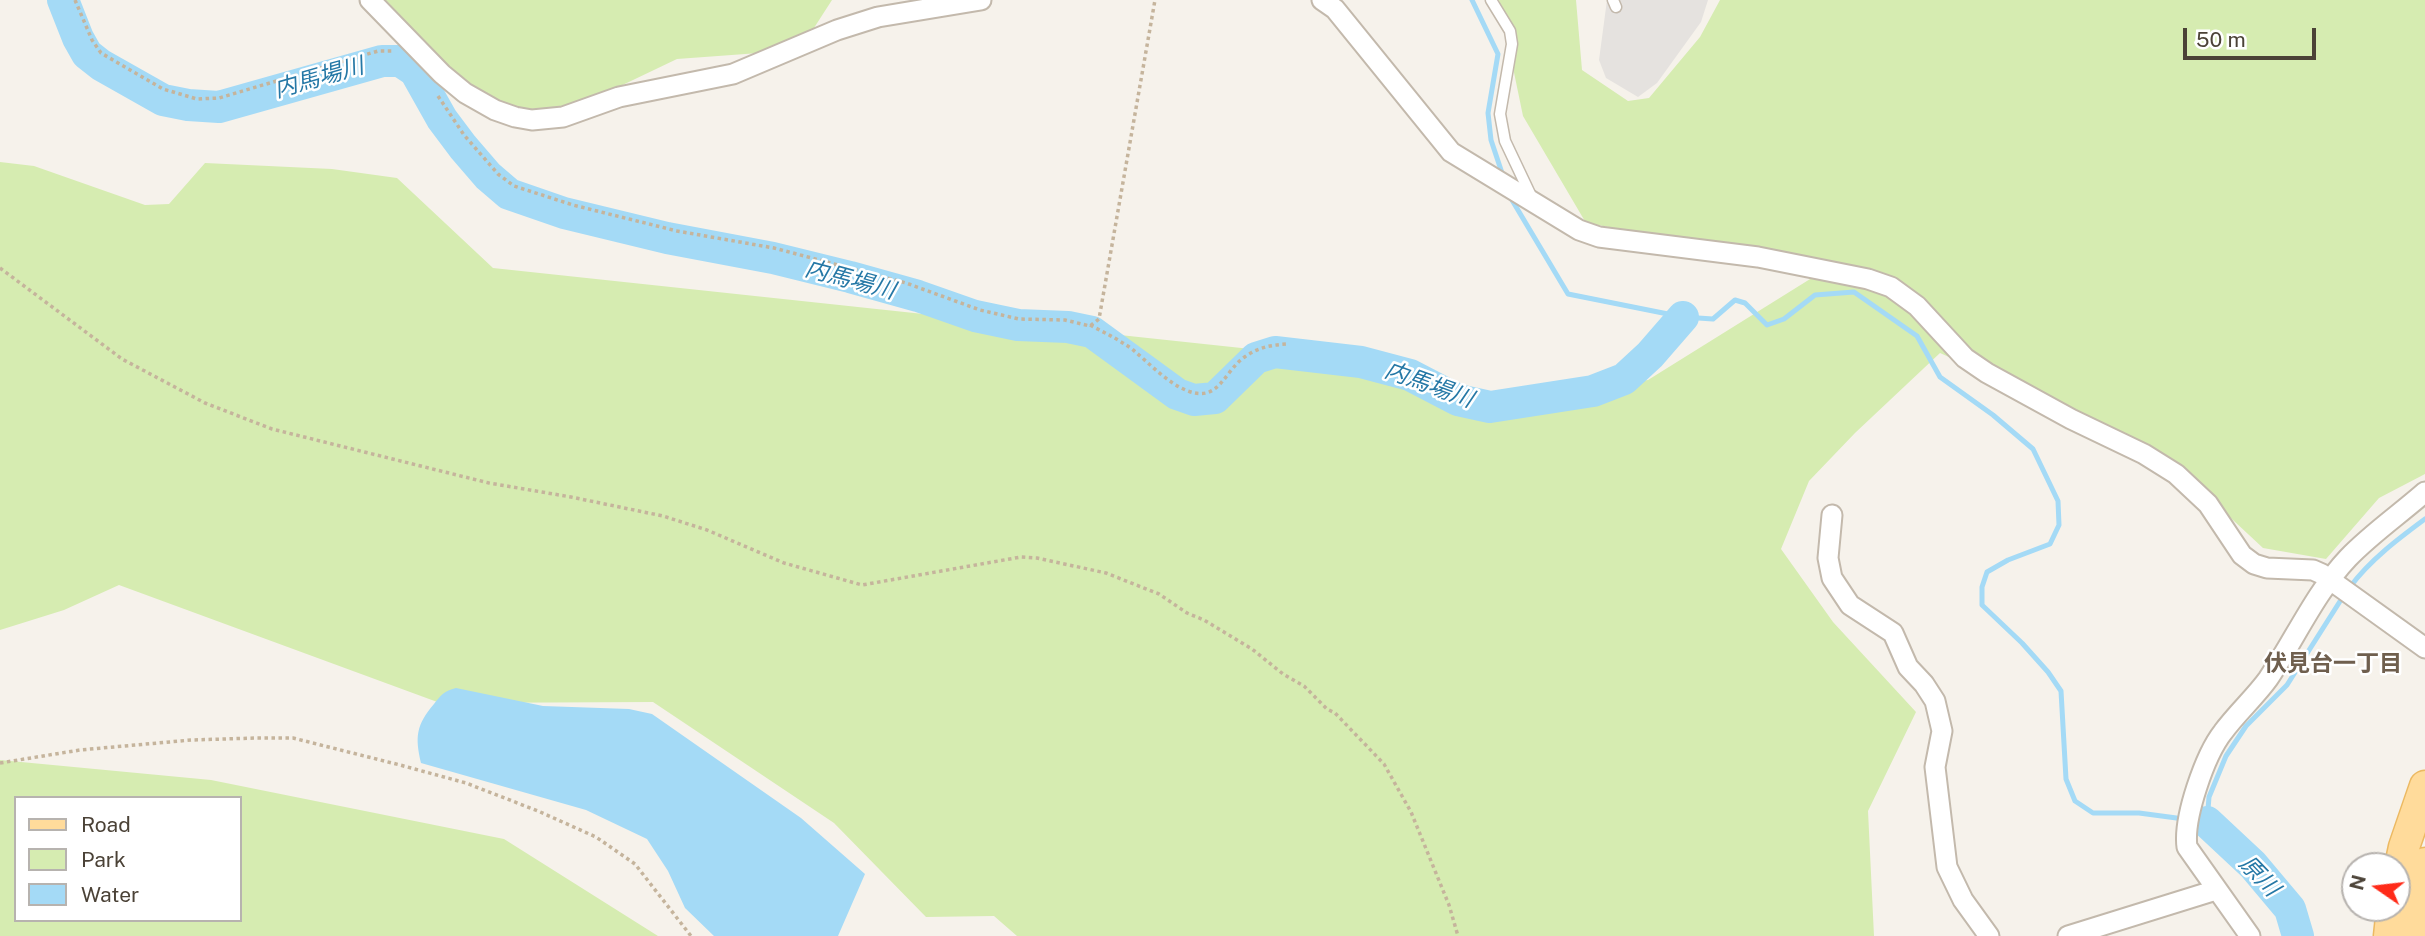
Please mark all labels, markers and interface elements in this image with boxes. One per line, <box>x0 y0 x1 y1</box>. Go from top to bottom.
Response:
scale bar <box>2187 14 2320 58</box>
text: 50 m <box>2196 27 2246 52</box>
water label: 内馬場川 <box>271 52 367 104</box>
water label: 内馬場川 <box>802 255 898 305</box>
water label: 内馬場川 <box>1381 356 1477 414</box>
district label: 伏見台一丁目 <box>2264 650 2402 678</box>
legend <box>14 796 242 922</box>
text: Road <box>81 812 131 837</box>
text: Park <box>81 847 126 872</box>
water label: 原川 <box>2233 850 2285 902</box>
north arrow <box>2341 852 2411 922</box>
text: N <box>2345 873 2370 892</box>
text: Water <box>81 882 139 907</box>

